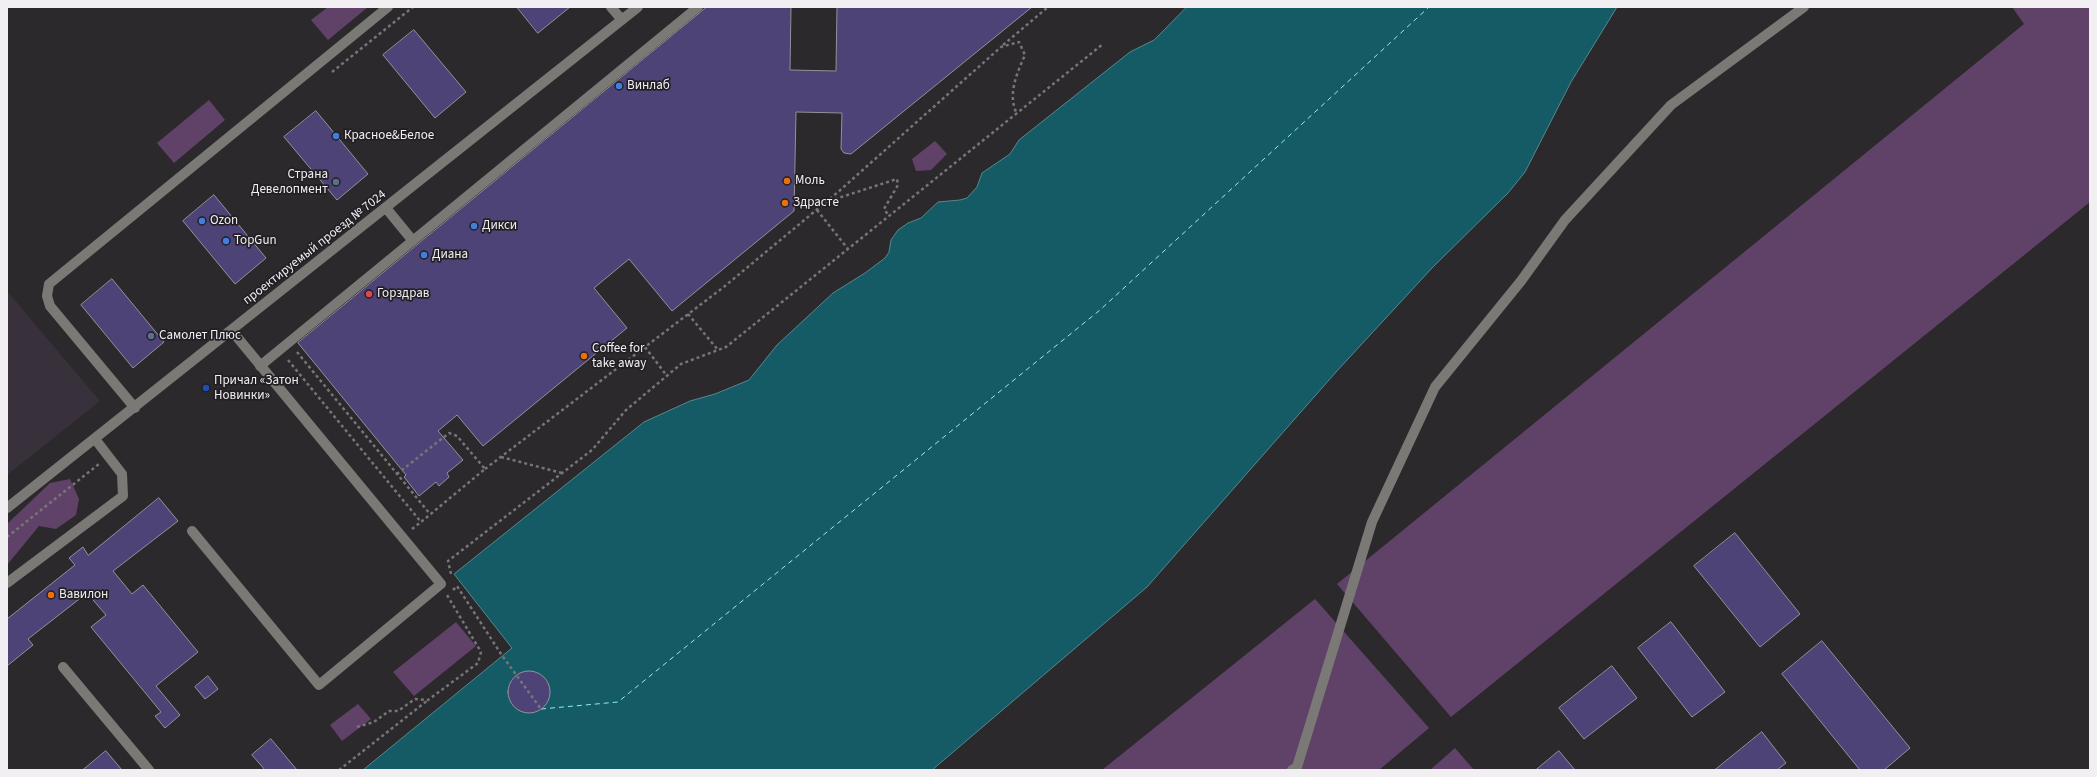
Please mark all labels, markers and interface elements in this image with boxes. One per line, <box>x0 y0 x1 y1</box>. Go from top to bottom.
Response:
place label: Винлаб <box>627 78 670 94</box>
marker: Винлаб <box>614 81 624 91</box>
place label: Красное&Белое <box>344 128 434 144</box>
marker: Красное&Белое <box>331 131 341 141</box>
place label: Страна Девелопмент <box>251 167 328 198</box>
place label: Моль <box>795 173 825 189</box>
marker: Моль <box>782 176 792 186</box>
marker: Страна Девелопмент <box>331 177 341 187</box>
street label: проектируемый проезд № 7024 <box>240 187 390 309</box>
place label: Здрасте <box>793 195 839 211</box>
marker: Здрасте <box>780 198 790 208</box>
place label: Ozon <box>210 213 238 229</box>
marker: Ozon <box>197 216 207 226</box>
place label: Дикси <box>482 218 517 234</box>
marker: Дикси <box>469 221 479 231</box>
place label: TopGun <box>234 233 277 249</box>
marker: TopGun <box>221 236 231 246</box>
place label: Диана <box>432 247 468 263</box>
marker: Диана <box>419 250 429 260</box>
place label: Горздрав <box>377 286 429 302</box>
marker: Горздрав <box>364 289 374 299</box>
place label: Самолет Плюс <box>159 328 241 344</box>
marker: Самолет Плюс <box>146 331 156 341</box>
place label: Coffee for take away <box>592 341 646 372</box>
marker: Coffee for take away <box>579 351 589 361</box>
place label: Причал «Затон Новинки» <box>214 373 299 404</box>
marker: Причал «Затон Новинки» <box>201 383 211 393</box>
place label: Вавилон <box>59 587 108 603</box>
marker: Вавилон <box>46 590 56 600</box>

